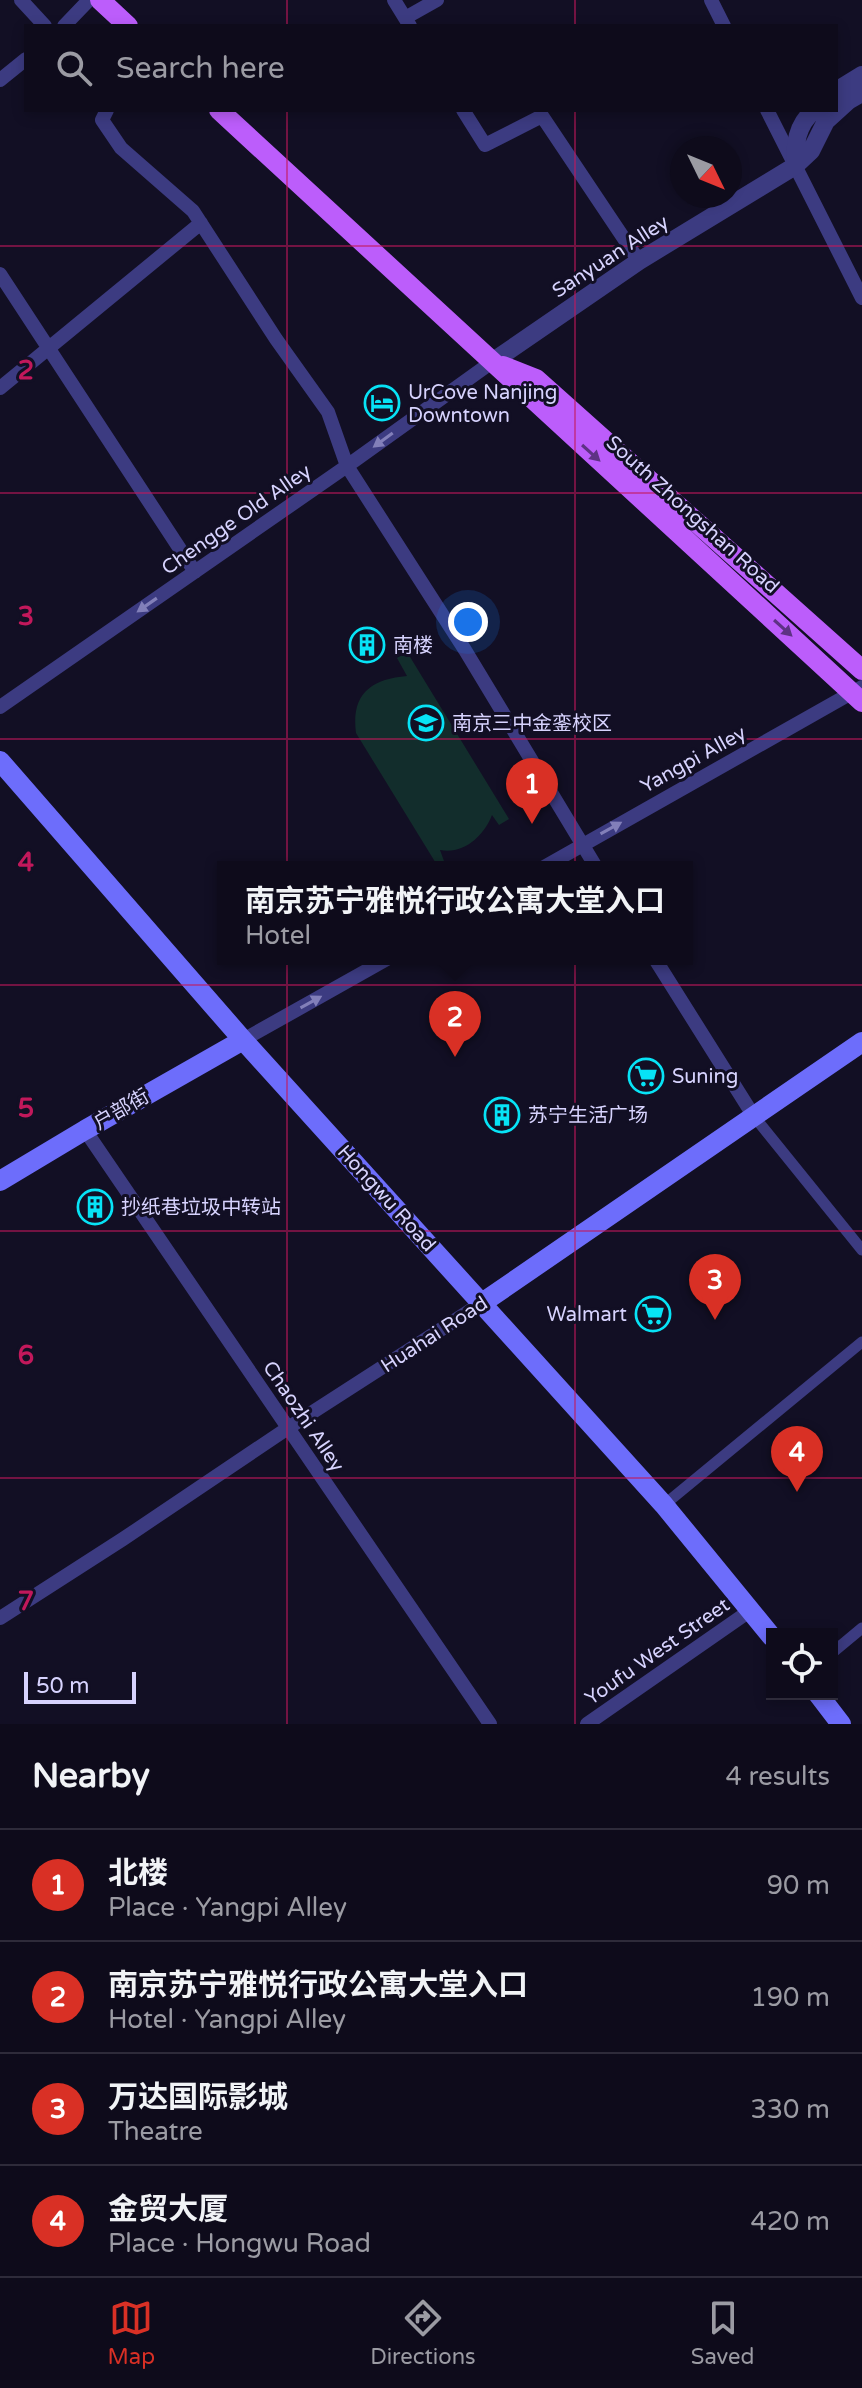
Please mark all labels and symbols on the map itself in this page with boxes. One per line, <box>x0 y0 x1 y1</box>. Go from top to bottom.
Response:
north arrow <box>670 136 742 208</box>
street label: Sanyuan Alley <box>548 210 673 303</box>
text: 2 <box>18 355 34 386</box>
place label: UrCove Nanjing Downtown <box>408 381 557 428</box>
hotel icon: UrCove Nanjing Downtown <box>363 384 401 422</box>
street label: South Zhongshan Road <box>601 431 784 599</box>
one-way arrow <box>373 432 394 448</box>
one-way arrow <box>581 443 600 461</box>
street label: Chengge Old Alley <box>157 459 316 580</box>
one-way arrow <box>137 597 158 612</box>
text: 3 <box>18 601 34 632</box>
your location <box>448 602 488 642</box>
one-way arrow <box>773 619 792 637</box>
building icon: 南楼 <box>348 626 386 664</box>
place label: 南楼 <box>393 634 433 658</box>
school or university icon: 南京三中金銮校区 <box>407 704 445 742</box>
place label: 南京三中金銮校区 <box>452 712 612 736</box>
street label: Yangpi Alley <box>637 721 751 799</box>
pin: 1 <box>506 758 558 824</box>
one-way arrow <box>600 821 622 835</box>
text: 4 <box>18 847 34 878</box>
pin: 2 <box>429 991 481 1057</box>
one-way arrow <box>300 995 323 1008</box>
supermarket icon: Suning <box>627 1057 665 1095</box>
place label: Suning <box>672 1065 738 1089</box>
street label: 户部街 <box>90 1084 153 1135</box>
text: 5 <box>18 1093 34 1124</box>
building icon: 苏宁生活广场 <box>483 1096 521 1134</box>
place label: 苏宁生活广场 <box>528 1104 648 1128</box>
street label: Hongwu Road <box>332 1140 440 1257</box>
building icon: 抄纸巷垃圾中转站 <box>76 1188 114 1226</box>
place label: 抄纸巷垃圾中转站 <box>121 1196 281 1220</box>
pin: 3 <box>689 1254 741 1320</box>
street label: Huahai Road <box>377 1292 492 1378</box>
supermarket icon: Walmart <box>634 1295 672 1333</box>
place label: Walmart <box>546 1303 627 1327</box>
text: 6 <box>18 1340 34 1371</box>
street label: Chaozhi Alley <box>257 1357 349 1477</box>
pin: 4 <box>771 1426 823 1492</box>
text: 7 <box>18 1586 34 1617</box>
street label: Youfu West Street <box>581 1593 735 1711</box>
scale bar <box>24 1668 136 1704</box>

